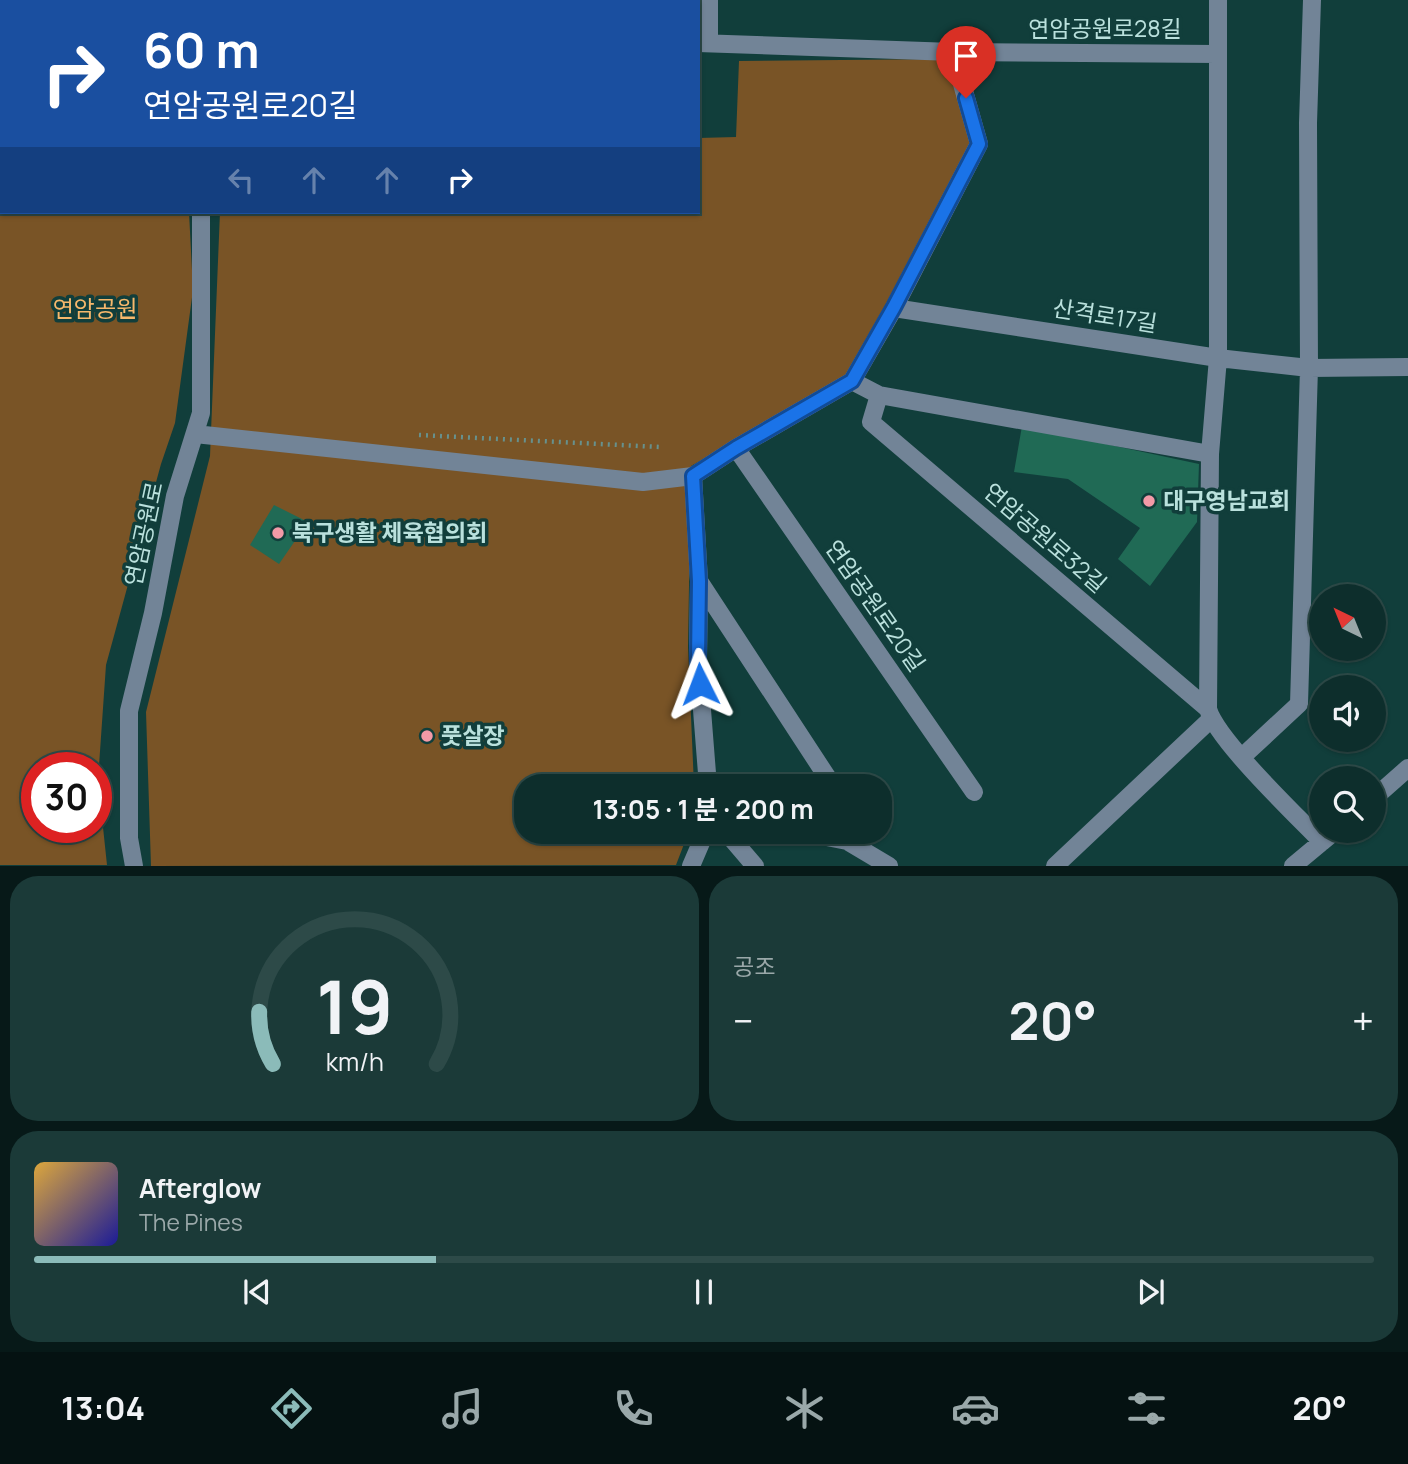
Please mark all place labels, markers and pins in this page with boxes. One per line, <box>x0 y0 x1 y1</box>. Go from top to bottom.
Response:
pin <box>936 26 996 98</box>
place label: 대구영남교회 <box>1163 484 1290 516</box>
marker: 대구영남교회 <box>1141 493 1157 509</box>
place label: 북구생활 체육협의회 <box>292 516 487 548</box>
marker: 북구생활 체육협의회 <box>270 525 286 541</box>
place label: 풋살장 <box>441 719 504 751</box>
marker: 풋살장 <box>419 728 435 744</box>

